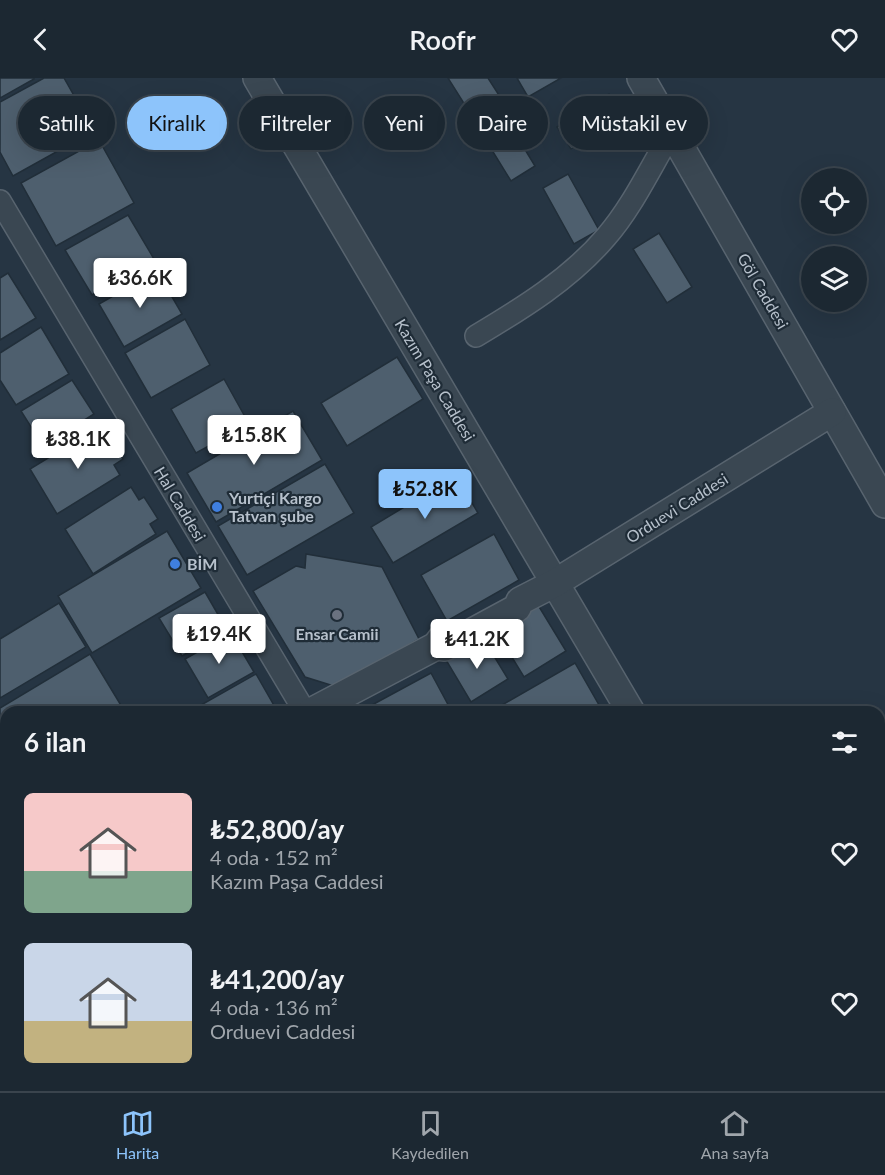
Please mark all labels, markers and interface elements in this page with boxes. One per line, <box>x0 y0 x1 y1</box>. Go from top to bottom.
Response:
icon: back <box>24 23 57 56</box>
text: Roofr <box>409 23 476 56</box>
icon: heart <box>828 23 861 56</box>
chip: Satılık <box>18 96 115 150</box>
chip: Kiralık <box>127 96 227 150</box>
chip: Filtreler <box>239 96 352 150</box>
chip: Yeni <box>364 96 445 150</box>
chip: Daire <box>457 96 548 150</box>
chip: Müstakil ev <box>560 96 708 150</box>
map controls <box>801 168 867 312</box>
button: locate <box>801 168 867 234</box>
button: layers <box>801 246 867 312</box>
street label: Göl Caddesi <box>734 249 793 332</box>
pin: ₺36.6K <box>91 258 189 309</box>
text: ₺36.6K <box>108 265 172 289</box>
street label: Kazım Paşa Caddesi <box>392 315 479 444</box>
pin: ₺15.8K <box>205 415 303 466</box>
pin: ₺38.1K <box>29 419 127 470</box>
text: ₺15.8K <box>222 422 286 446</box>
text: ₺38.1K <box>46 426 110 450</box>
street label: Hal Caddesi <box>151 463 210 544</box>
pin: ₺52.8K <box>376 469 474 520</box>
street label: Orduevi Caddesi <box>622 469 731 546</box>
text: ₺52.8K <box>393 476 457 500</box>
place label: Yurtiçi Kargo Tatvan şube <box>228 488 321 525</box>
marker: Yurtiçi Kargo Tatvan şube <box>210 500 224 514</box>
place label: BİM <box>187 554 217 573</box>
marker: BİM <box>168 557 182 571</box>
marker: Ensar Camii <box>330 608 344 622</box>
pin: ₺19.4K <box>170 614 268 665</box>
pin: ₺41.2K <box>428 619 526 670</box>
text: ₺19.4K <box>187 621 251 645</box>
place label: Ensar Camii <box>296 624 378 643</box>
text: ₺41.2K <box>445 626 509 650</box>
text: 6 ilan <box>24 726 86 758</box>
icon: filters <box>828 726 861 759</box>
text: ₺52,800/ay <box>210 813 344 845</box>
icon: home <box>72 817 144 889</box>
icon: heart <box>828 837 861 870</box>
text: 4 oda · 152 m² <box>210 845 338 869</box>
text: Kazım Paşa Caddesi <box>210 869 384 893</box>
text: ₺41,200/ay <box>210 963 344 995</box>
icon: home <box>72 967 144 1039</box>
icon: heart <box>828 987 861 1020</box>
text: 4 oda · 136 m² <box>210 995 338 1019</box>
text: Orduevi Caddesi <box>210 1019 355 1043</box>
tab: Harita <box>116 1107 159 1162</box>
tab: Kaydedilen <box>391 1107 469 1162</box>
tab: Ana sayfa <box>701 1107 769 1162</box>

